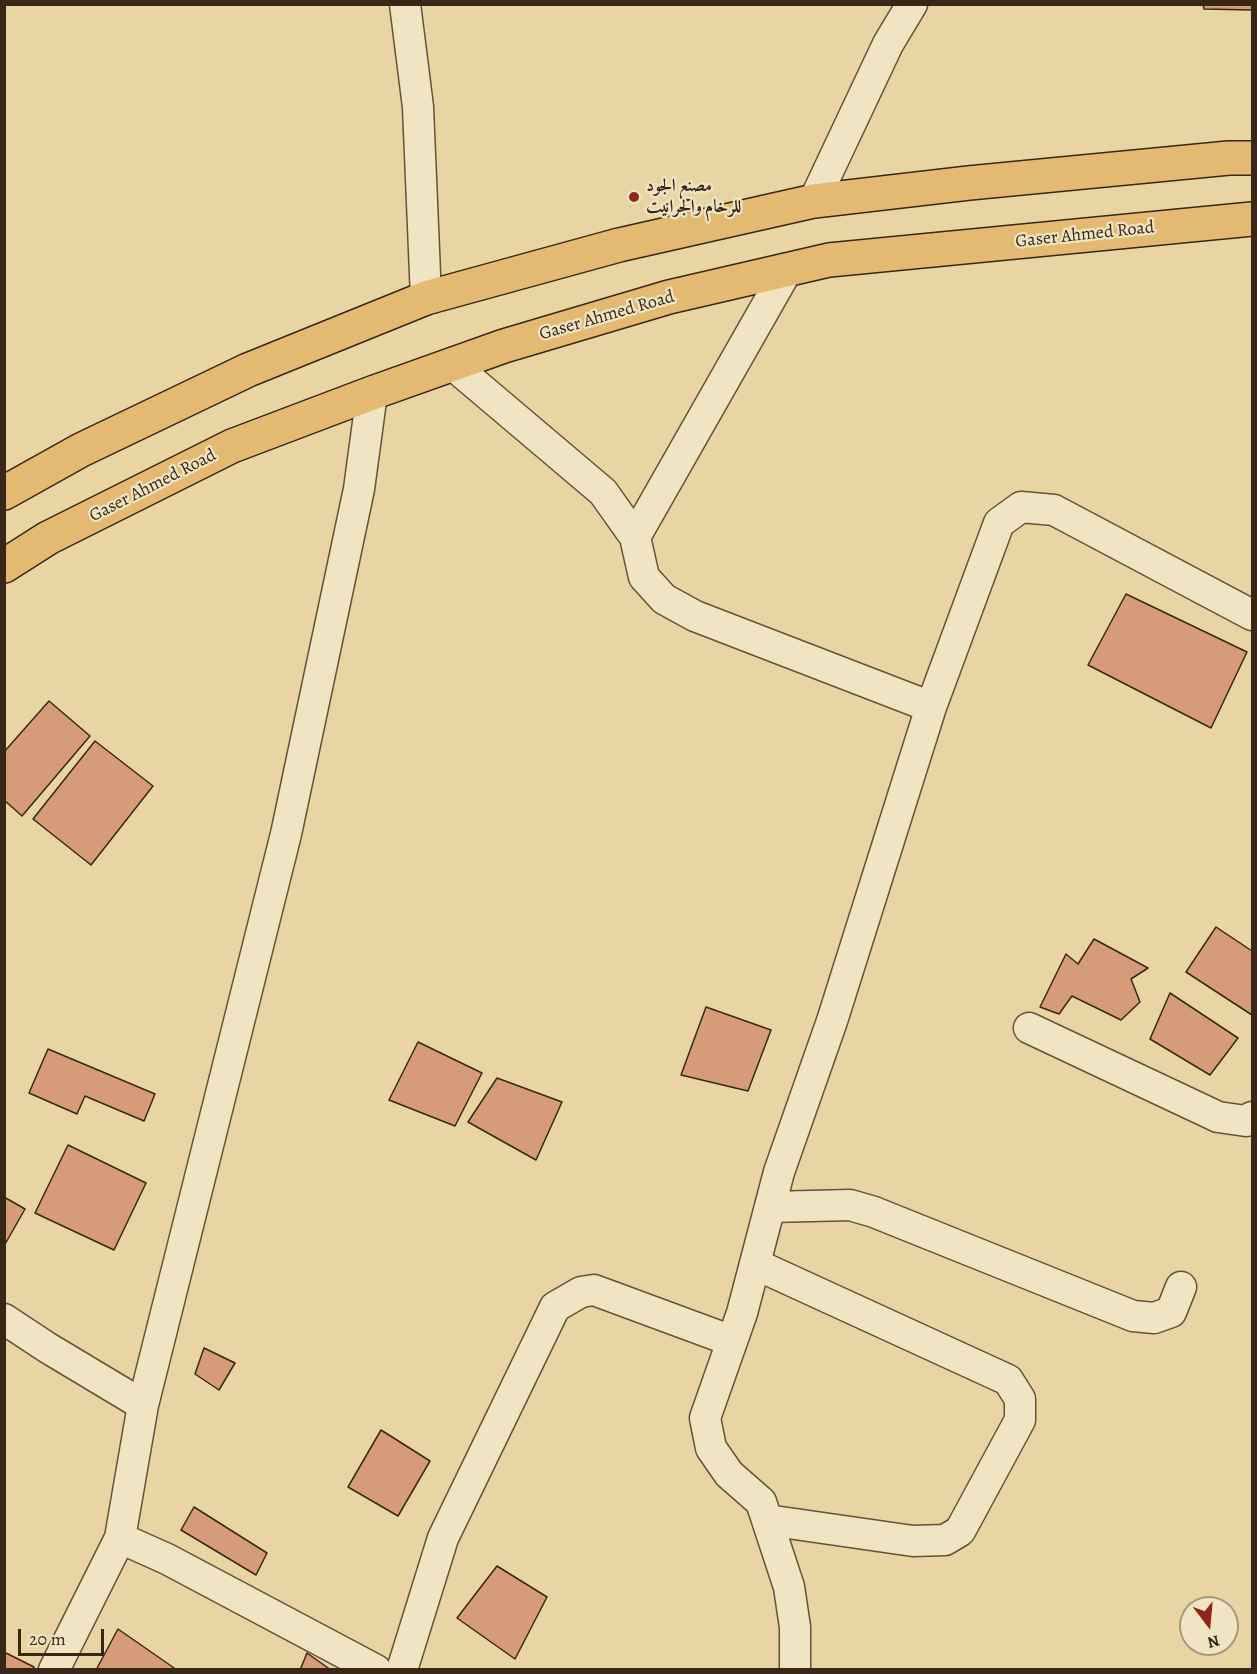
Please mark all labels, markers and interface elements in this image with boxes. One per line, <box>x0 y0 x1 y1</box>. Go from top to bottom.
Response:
place label: مصنع الجود للرخام والجرانيت <box>646 176 741 219</box>
marker: مصنع الجود للرخام والجرانيت <box>627 190 641 204</box>
street label: Gaser Ahmed Road <box>1015 217 1155 253</box>
street label: Gaser Ahmed Road <box>537 286 677 346</box>
street label: Gaser Ahmed Road <box>86 445 220 527</box>
north arrow <box>1179 1596 1239 1656</box>
scale bar <box>21 1617 106 1655</box>
text: 20 m <box>29 1627 66 1651</box>
text: N <box>1205 1629 1222 1654</box>

